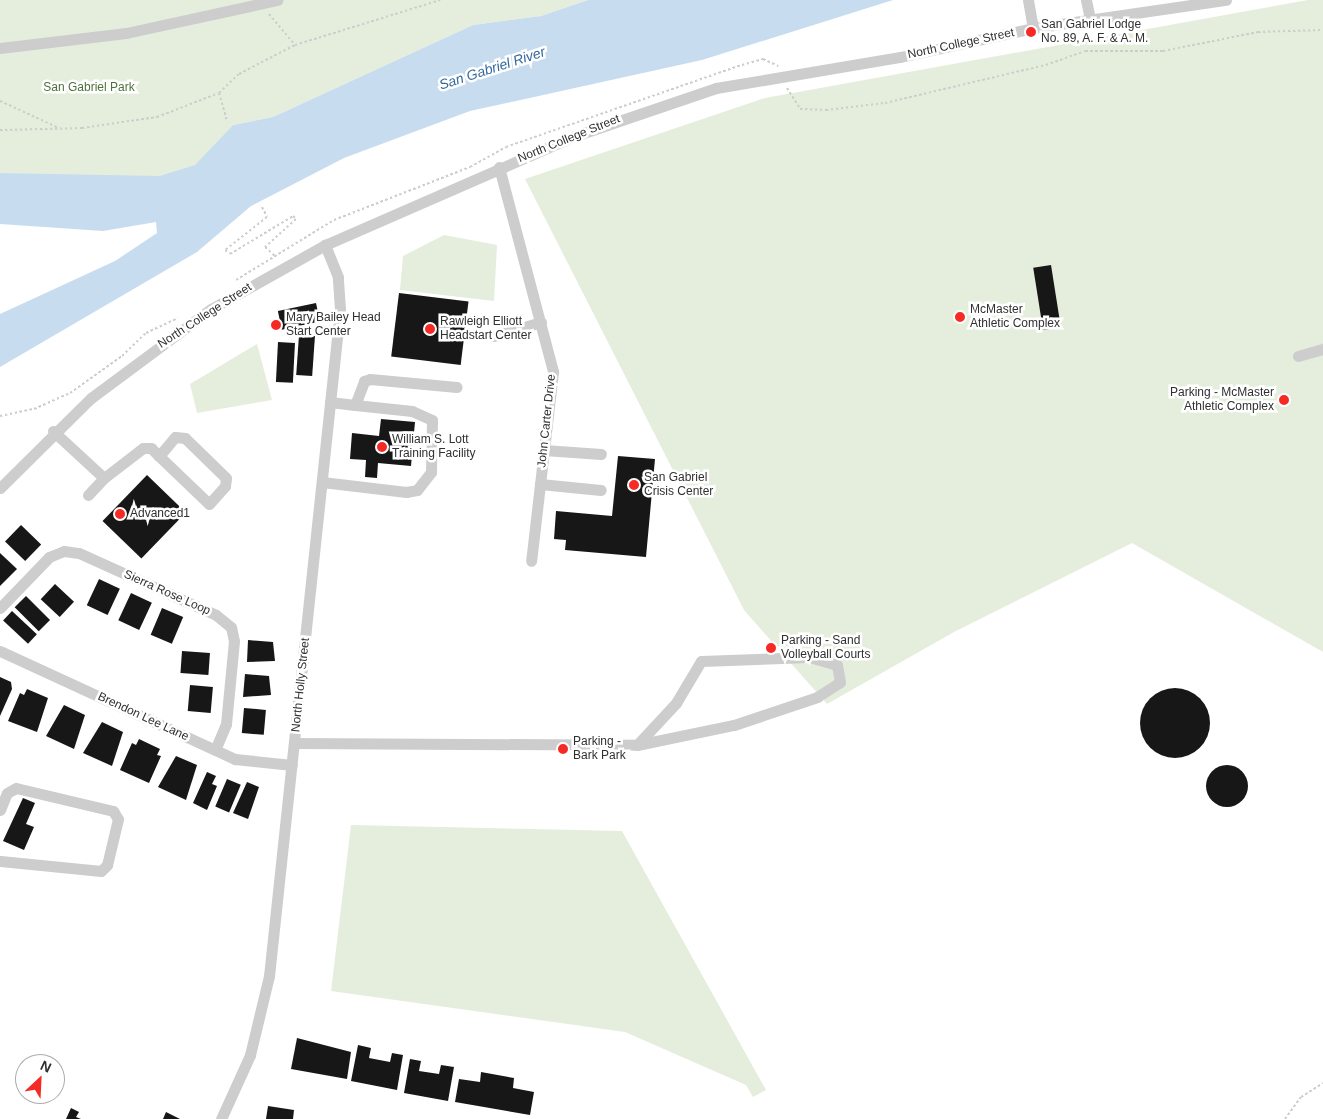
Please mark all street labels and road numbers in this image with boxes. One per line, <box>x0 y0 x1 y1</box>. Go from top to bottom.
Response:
street label: North College Street <box>906 26 1016 62</box>
street label: North College Street <box>516 112 622 166</box>
street label: North College Street <box>155 280 255 352</box>
street label: John Carter Drive <box>535 373 559 469</box>
street label: Sierra Rose Loop <box>121 567 213 619</box>
street label: North Holly Street <box>289 637 313 733</box>
street label: Brendon Lee Lane <box>95 690 191 744</box>

